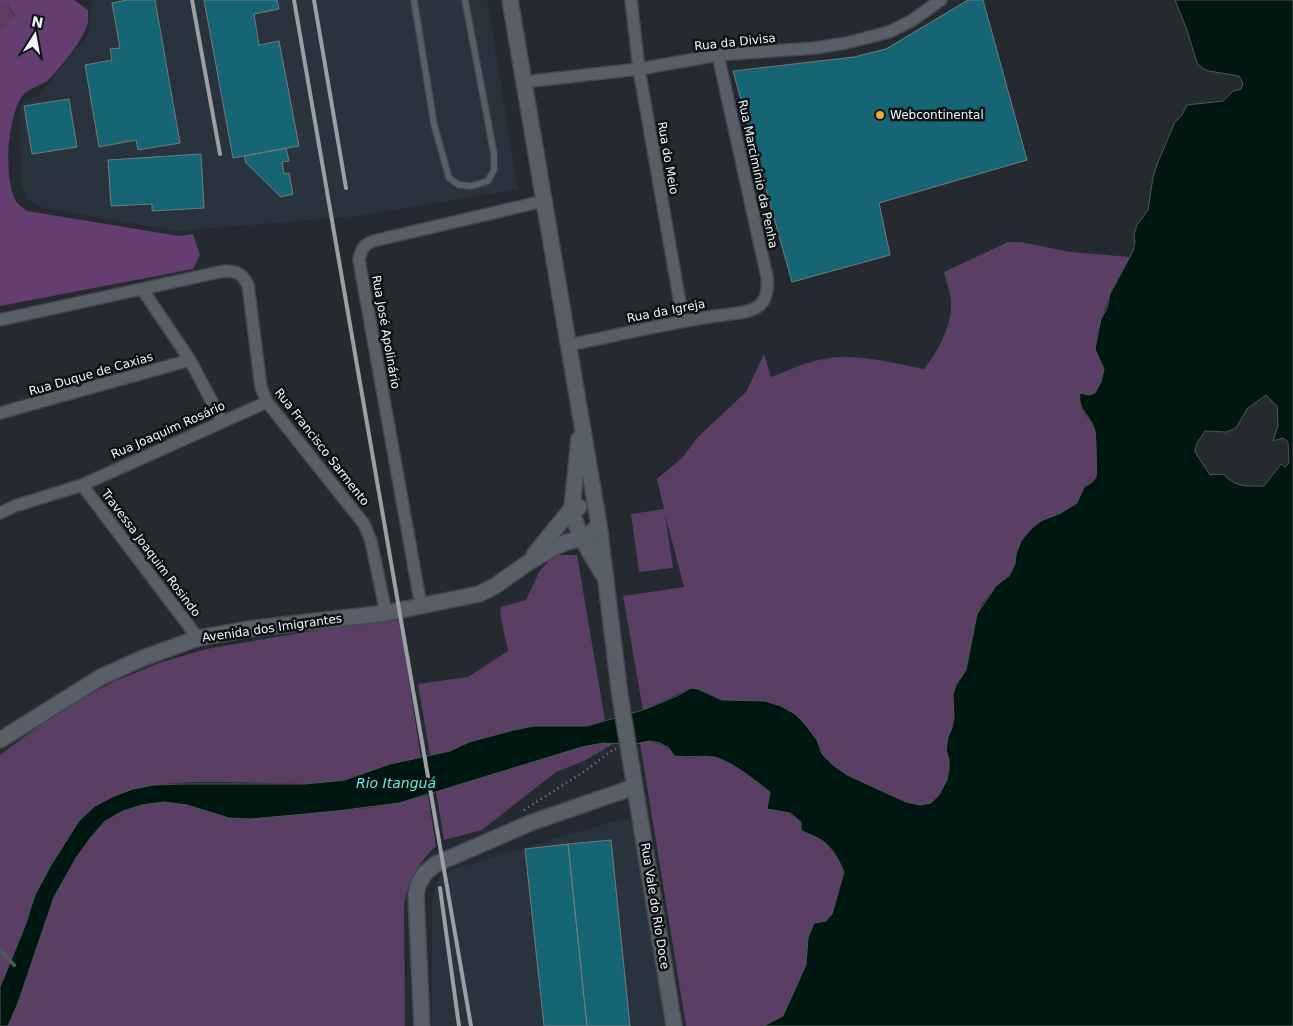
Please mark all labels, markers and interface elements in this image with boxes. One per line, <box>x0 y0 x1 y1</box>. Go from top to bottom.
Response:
north arrow <box>10 10 60 60</box>
text: N <box>30 13 45 31</box>
street label: Rua da Divisa <box>694 31 776 53</box>
street label: Rua Marcimínio da Penha <box>735 98 781 250</box>
place label: Webcontinental <box>890 108 984 122</box>
marker: Webcontinental <box>874 109 886 121</box>
street label: Rua do Meio <box>655 120 681 196</box>
street label: Rua José Apolinário <box>369 274 403 390</box>
street label: Rua da Igreja <box>626 297 706 325</box>
street label: Rua Duque de Caxias <box>27 350 155 398</box>
street label: Rua Francisco Sarmento <box>272 386 372 508</box>
street label: Rua Joaquim Rosário <box>109 399 227 461</box>
street label: Travessa Joaquim Rosindo <box>98 486 203 619</box>
street label: Avenida dos Imigrantes <box>201 611 343 645</box>
water label: Rio Itanguá <box>356 775 436 791</box>
street label: Rua Vale do Rio Doce <box>638 842 672 970</box>

